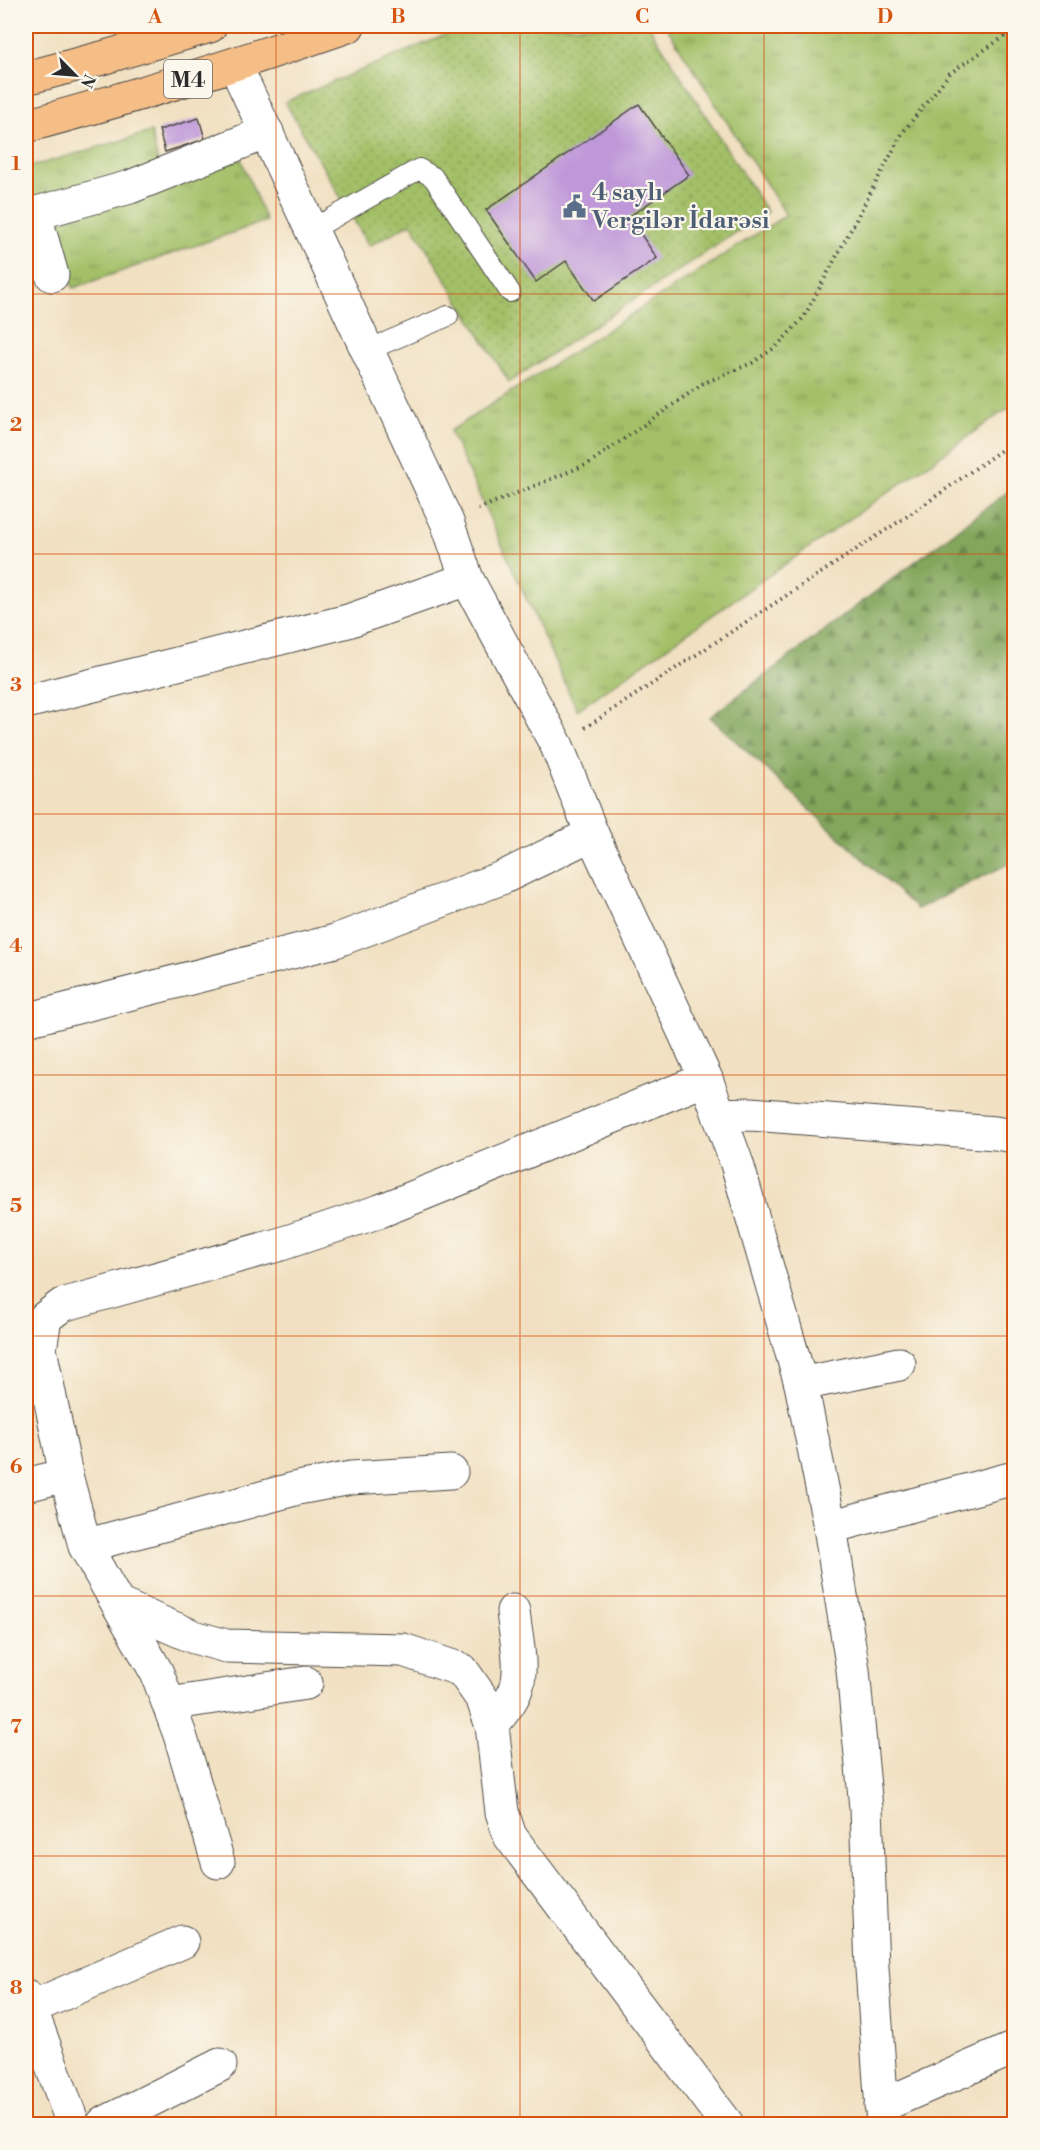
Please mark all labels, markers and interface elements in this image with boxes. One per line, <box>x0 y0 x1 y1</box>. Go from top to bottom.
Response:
text: A <box>147 5 163 30</box>
text: B <box>390 5 406 30</box>
text: C <box>635 5 649 30</box>
text: D <box>877 5 893 30</box>
north arrow <box>45 45 105 105</box>
road number: M4 <box>164 60 212 98</box>
text: N <box>76 71 99 91</box>
text: 1 <box>11 152 21 177</box>
place label: 4 saylı Vergilər İdarəsi <box>591 178 770 236</box>
public building icon: 4 saylı Vergilər İdarəsi <box>561 193 587 219</box>
text: 2 <box>10 413 22 438</box>
text: 3 <box>10 673 22 698</box>
text: 4 <box>9 934 23 959</box>
text: 5 <box>10 1194 22 1219</box>
text: 6 <box>10 1455 23 1480</box>
text: 7 <box>10 1715 22 1740</box>
text: 8 <box>10 1976 23 2001</box>

